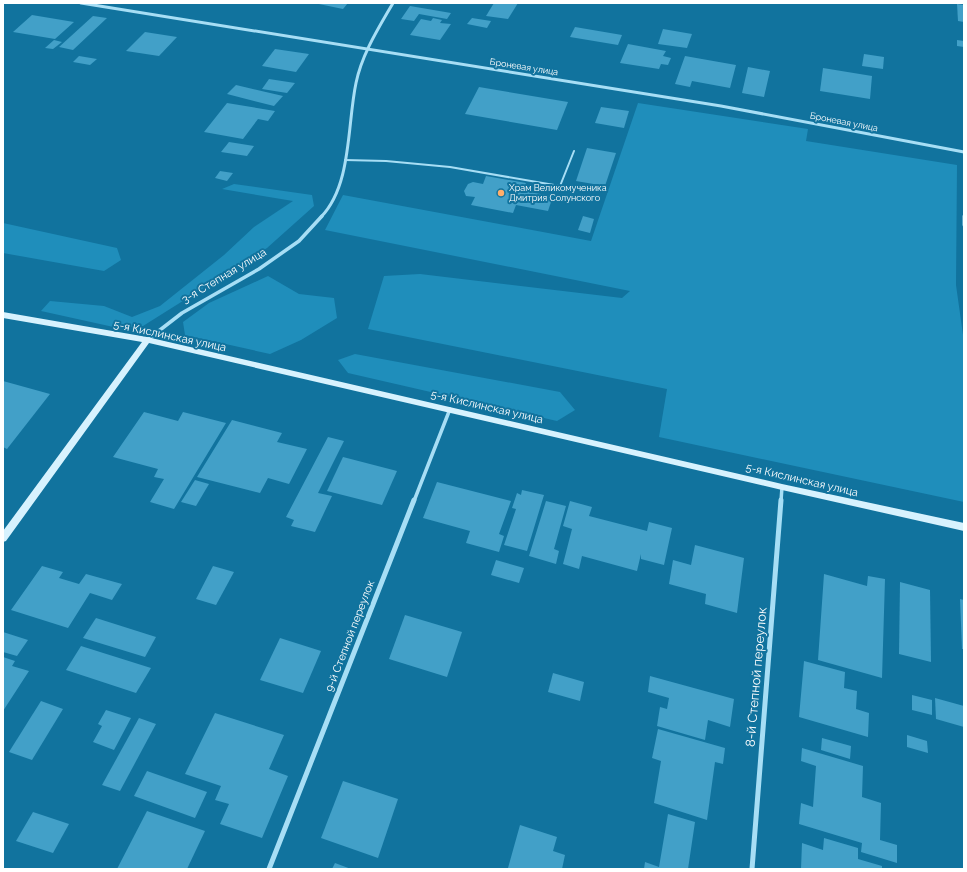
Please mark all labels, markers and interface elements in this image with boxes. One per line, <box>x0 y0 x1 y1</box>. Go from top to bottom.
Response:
street label: Броневая улица <box>489 57 559 77</box>
street label: Броневая улица <box>809 110 879 134</box>
place label: Храм Великомученика Дмитрия Солунского <box>509 183 607 203</box>
marker: Храм Великомученика Дмитрия Солунского <box>496 188 506 198</box>
street label: 3-я Степная улица <box>179 246 269 306</box>
street label: 5-я Кислинская улица <box>112 318 228 354</box>
street label: 5-я Кислинская улица <box>430 388 544 426</box>
street label: 5-я Кислинская улица <box>745 461 859 499</box>
street label: 9-й Степной переулок <box>323 578 377 694</box>
street label: 8-й Степной переулок <box>742 606 770 747</box>

